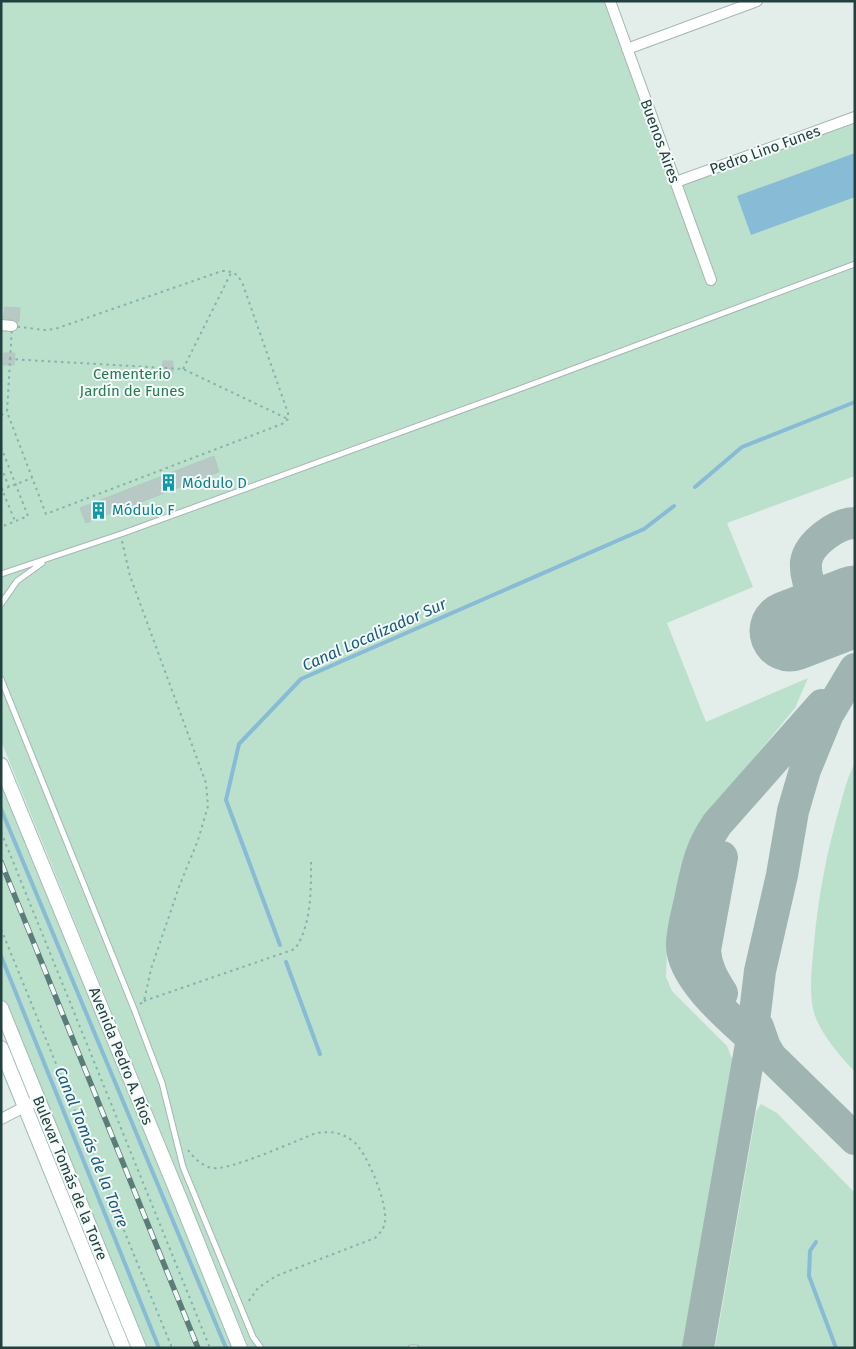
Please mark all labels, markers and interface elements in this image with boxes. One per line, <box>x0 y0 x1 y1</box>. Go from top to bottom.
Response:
street label: Buenos Aires <box>637 97 683 185</box>
street label: Pedro Lino Funes <box>707 122 823 178</box>
park label: Cementerio Jardín de Funes <box>80 365 184 400</box>
building icon: Módulo D <box>158 473 178 493</box>
place label: Módulo D <box>182 474 247 492</box>
building icon: Módulo F <box>88 500 108 520</box>
place label: Módulo F <box>112 501 175 519</box>
water label: Canal Localizador Sur <box>299 594 450 675</box>
street label: Avenida Pedro A. Ríos <box>85 984 157 1128</box>
water label: Canal Tomás de la Torre <box>51 1064 132 1230</box>
street label: Bulevar Tomás de la Torre <box>29 1093 111 1263</box>

